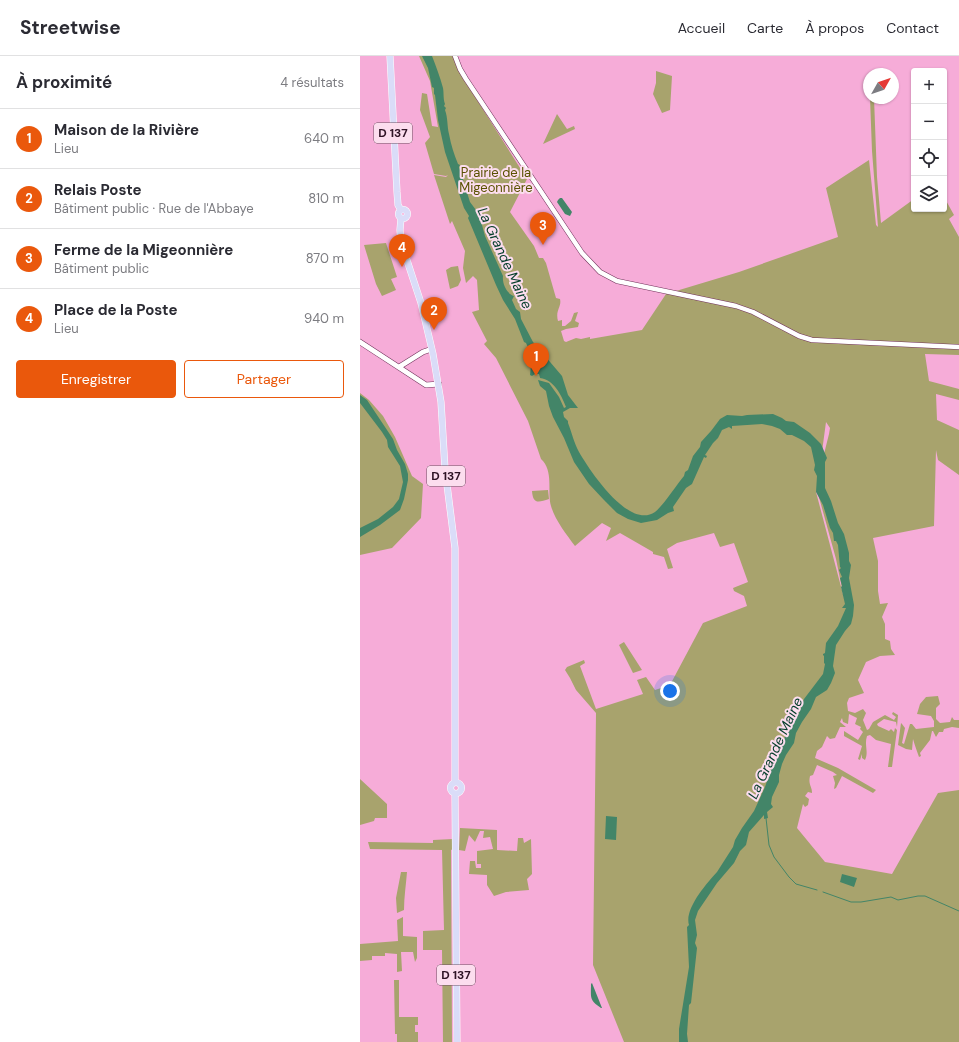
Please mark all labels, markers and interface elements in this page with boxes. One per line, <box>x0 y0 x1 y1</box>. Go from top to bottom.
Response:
text: Streetwise <box>20 15 121 40</box>
text: Accueil <box>678 19 725 37</box>
text: Carte <box>747 19 783 37</box>
text: À propos <box>805 19 864 37</box>
text: Contact <box>886 19 939 37</box>
north arrow <box>863 68 899 104</box>
map controls <box>911 68 947 212</box>
button: + <box>911 68 947 104</box>
text: À proximité <box>16 71 112 93</box>
text: 4 résultats <box>280 74 344 91</box>
button: − <box>911 104 947 140</box>
text: Maison de la Rivière <box>54 120 199 140</box>
road number: D 137 <box>374 123 412 143</box>
text: 1 <box>27 130 31 147</box>
text: 640 m <box>304 130 344 147</box>
text: Lieu <box>54 140 79 157</box>
button: locate <box>911 140 947 176</box>
park label: Prairie de la Migeonnière <box>459 164 533 196</box>
button: layers <box>911 176 947 212</box>
text: Relais Poste <box>54 180 142 200</box>
text: 2 <box>25 190 33 207</box>
text: 810 m <box>308 190 344 207</box>
text: Bâtiment public · Rue de l'Abbaye <box>54 200 254 217</box>
water label: La Grande Maine <box>474 204 536 312</box>
pin: 3 <box>530 212 556 245</box>
pin: 4 <box>389 234 415 267</box>
text: Ferme de la Migeonnière <box>54 240 233 260</box>
text: 3 <box>25 250 33 267</box>
text: 870 m <box>306 250 344 267</box>
text: Bâtiment public <box>54 260 149 277</box>
pin: 2 <box>421 297 447 330</box>
text: Place de la Poste <box>54 300 177 320</box>
text: 4 <box>25 310 33 327</box>
text: 940 m <box>304 310 344 327</box>
text: Lieu <box>54 320 79 337</box>
pin: 1 <box>523 343 549 376</box>
button: Enregistrer <box>16 360 176 398</box>
button: Partager <box>184 360 344 398</box>
road number: D 137 <box>427 466 465 486</box>
your location <box>660 681 680 701</box>
water label: La Grande Maine <box>744 694 806 802</box>
road number: D 137 <box>437 965 475 985</box>

